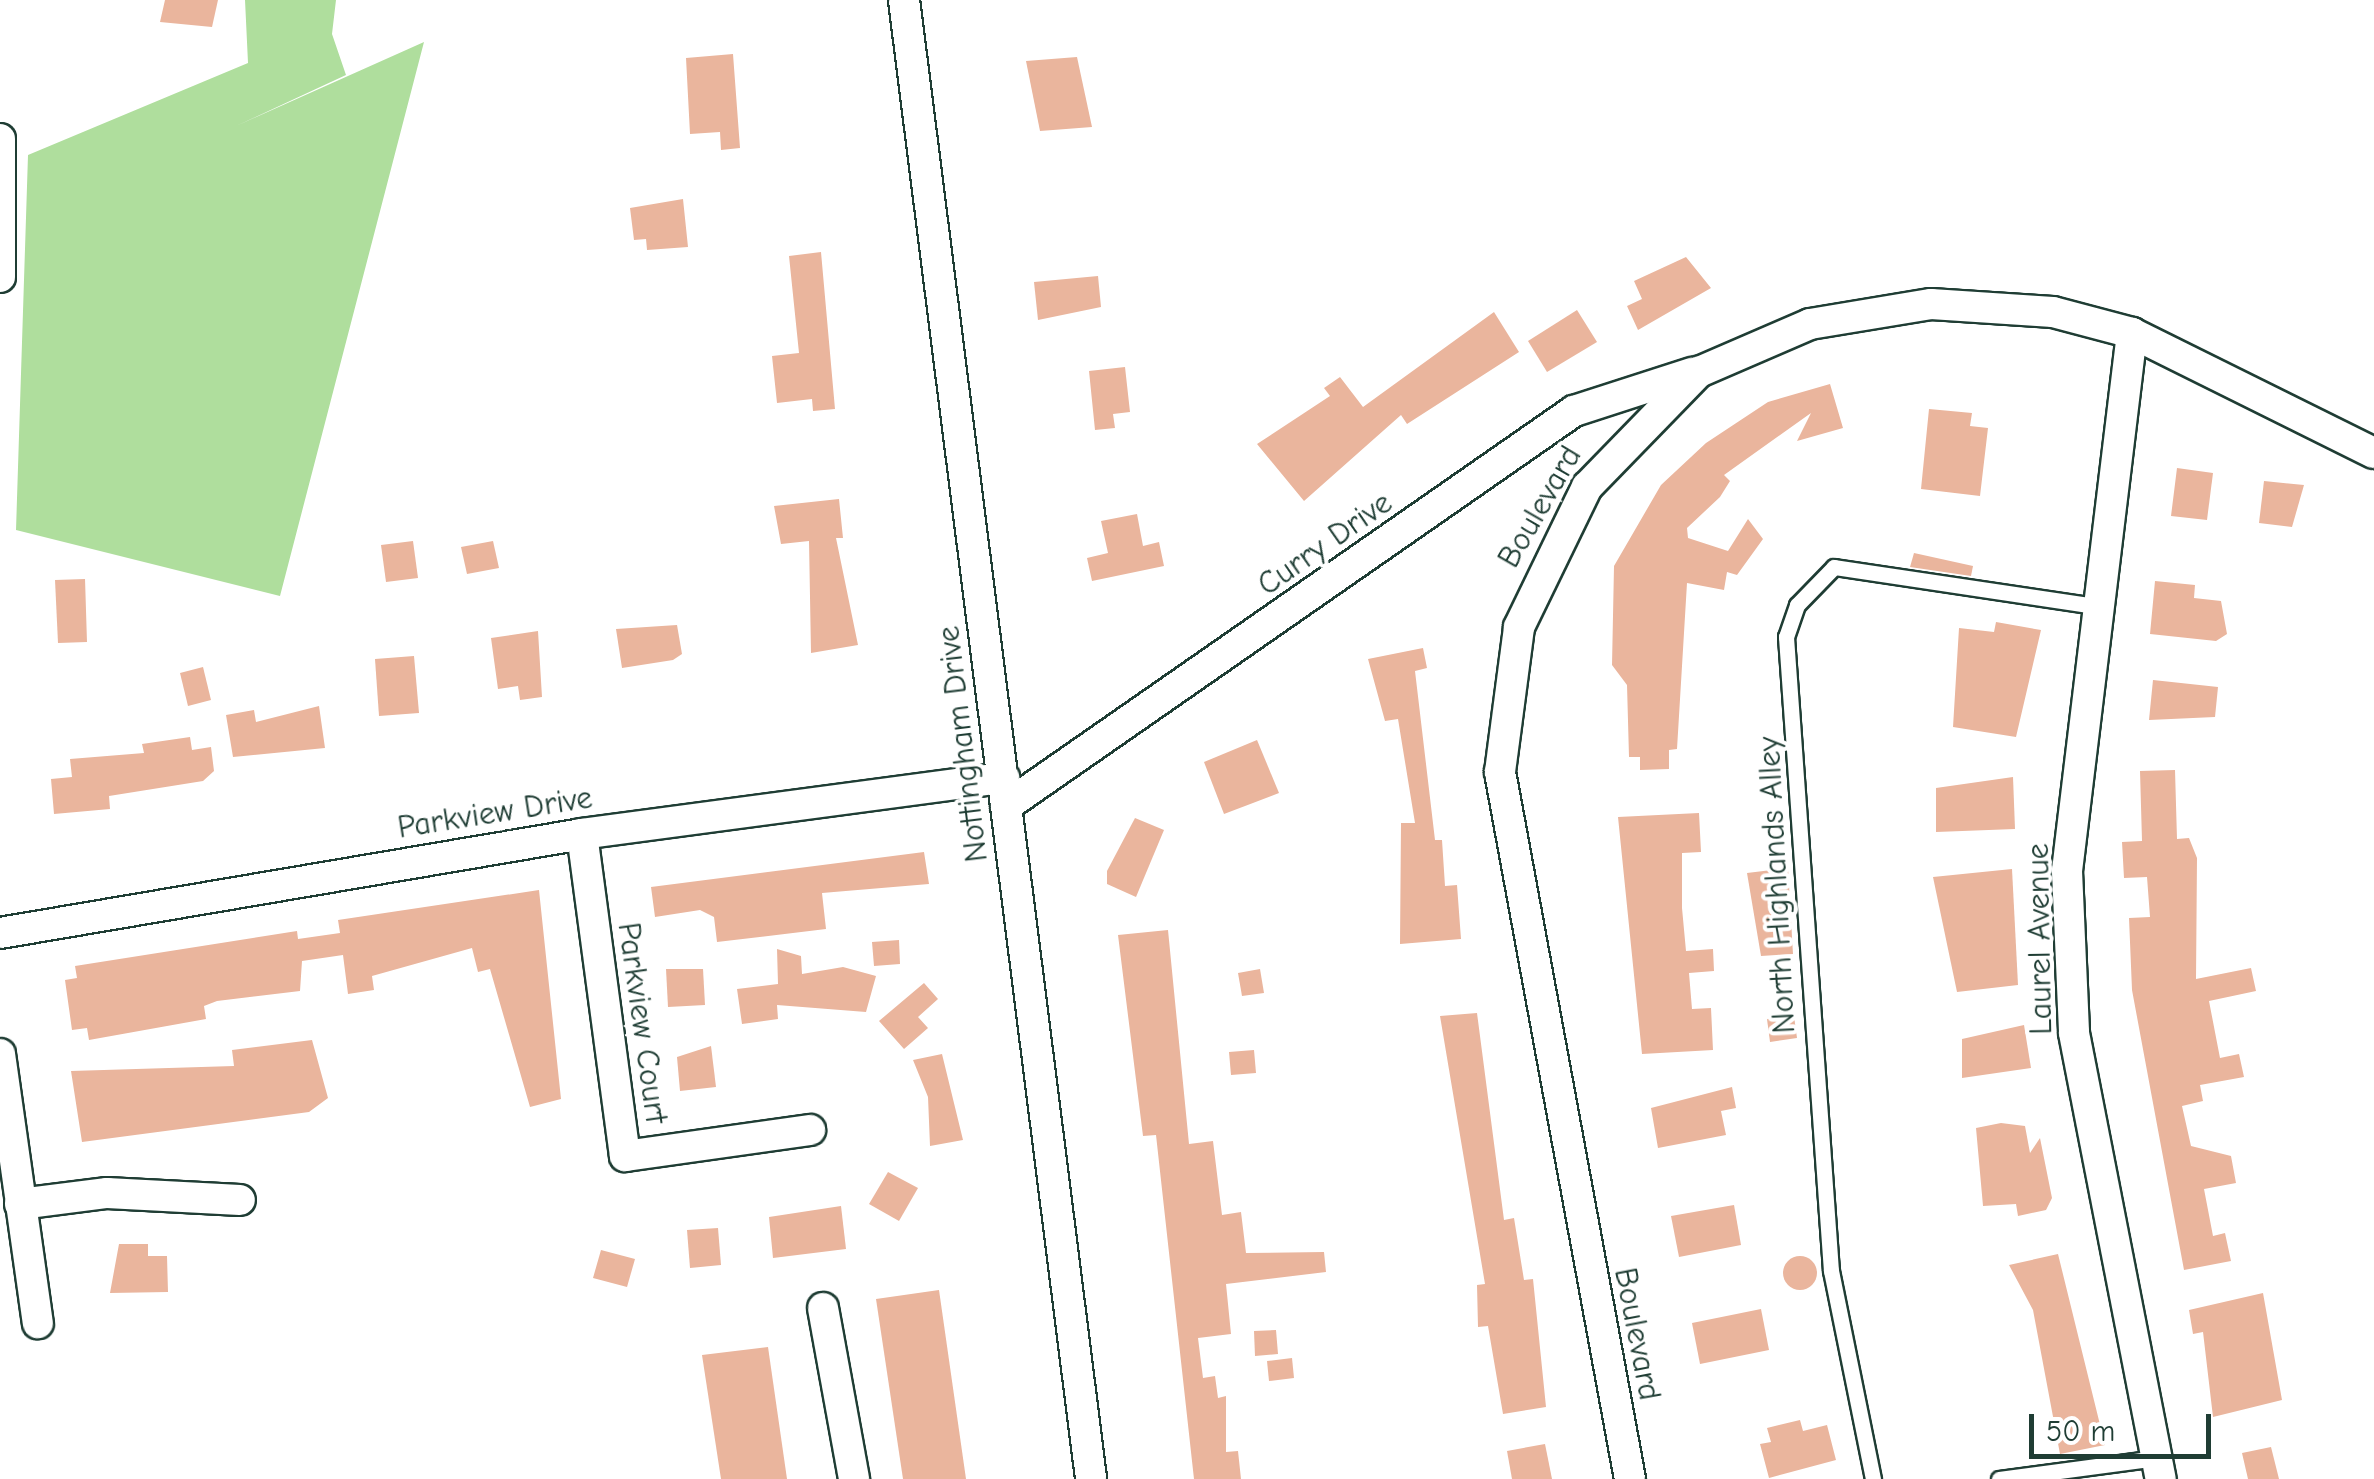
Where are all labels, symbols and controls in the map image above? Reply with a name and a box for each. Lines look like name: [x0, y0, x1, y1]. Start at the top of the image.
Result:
street label: Boulevard: [1490, 439, 1590, 575]
street label: Curry Drive: [1250, 484, 1400, 604]
street label: Nottingham Drive: [929, 624, 997, 864]
street label: North Highlands Alley: [1750, 736, 1804, 1034]
street label: Parkview Drive: [395, 779, 595, 847]
street label: Laurel Avenue: [2019, 843, 2061, 1035]
street label: Parkview Court: [609, 920, 675, 1126]
street label: Boulevard: [1605, 1265, 1669, 1403]
scale bar: [2034, 1394, 2216, 1456]
text: 50 m: [2046, 1414, 2115, 1449]

